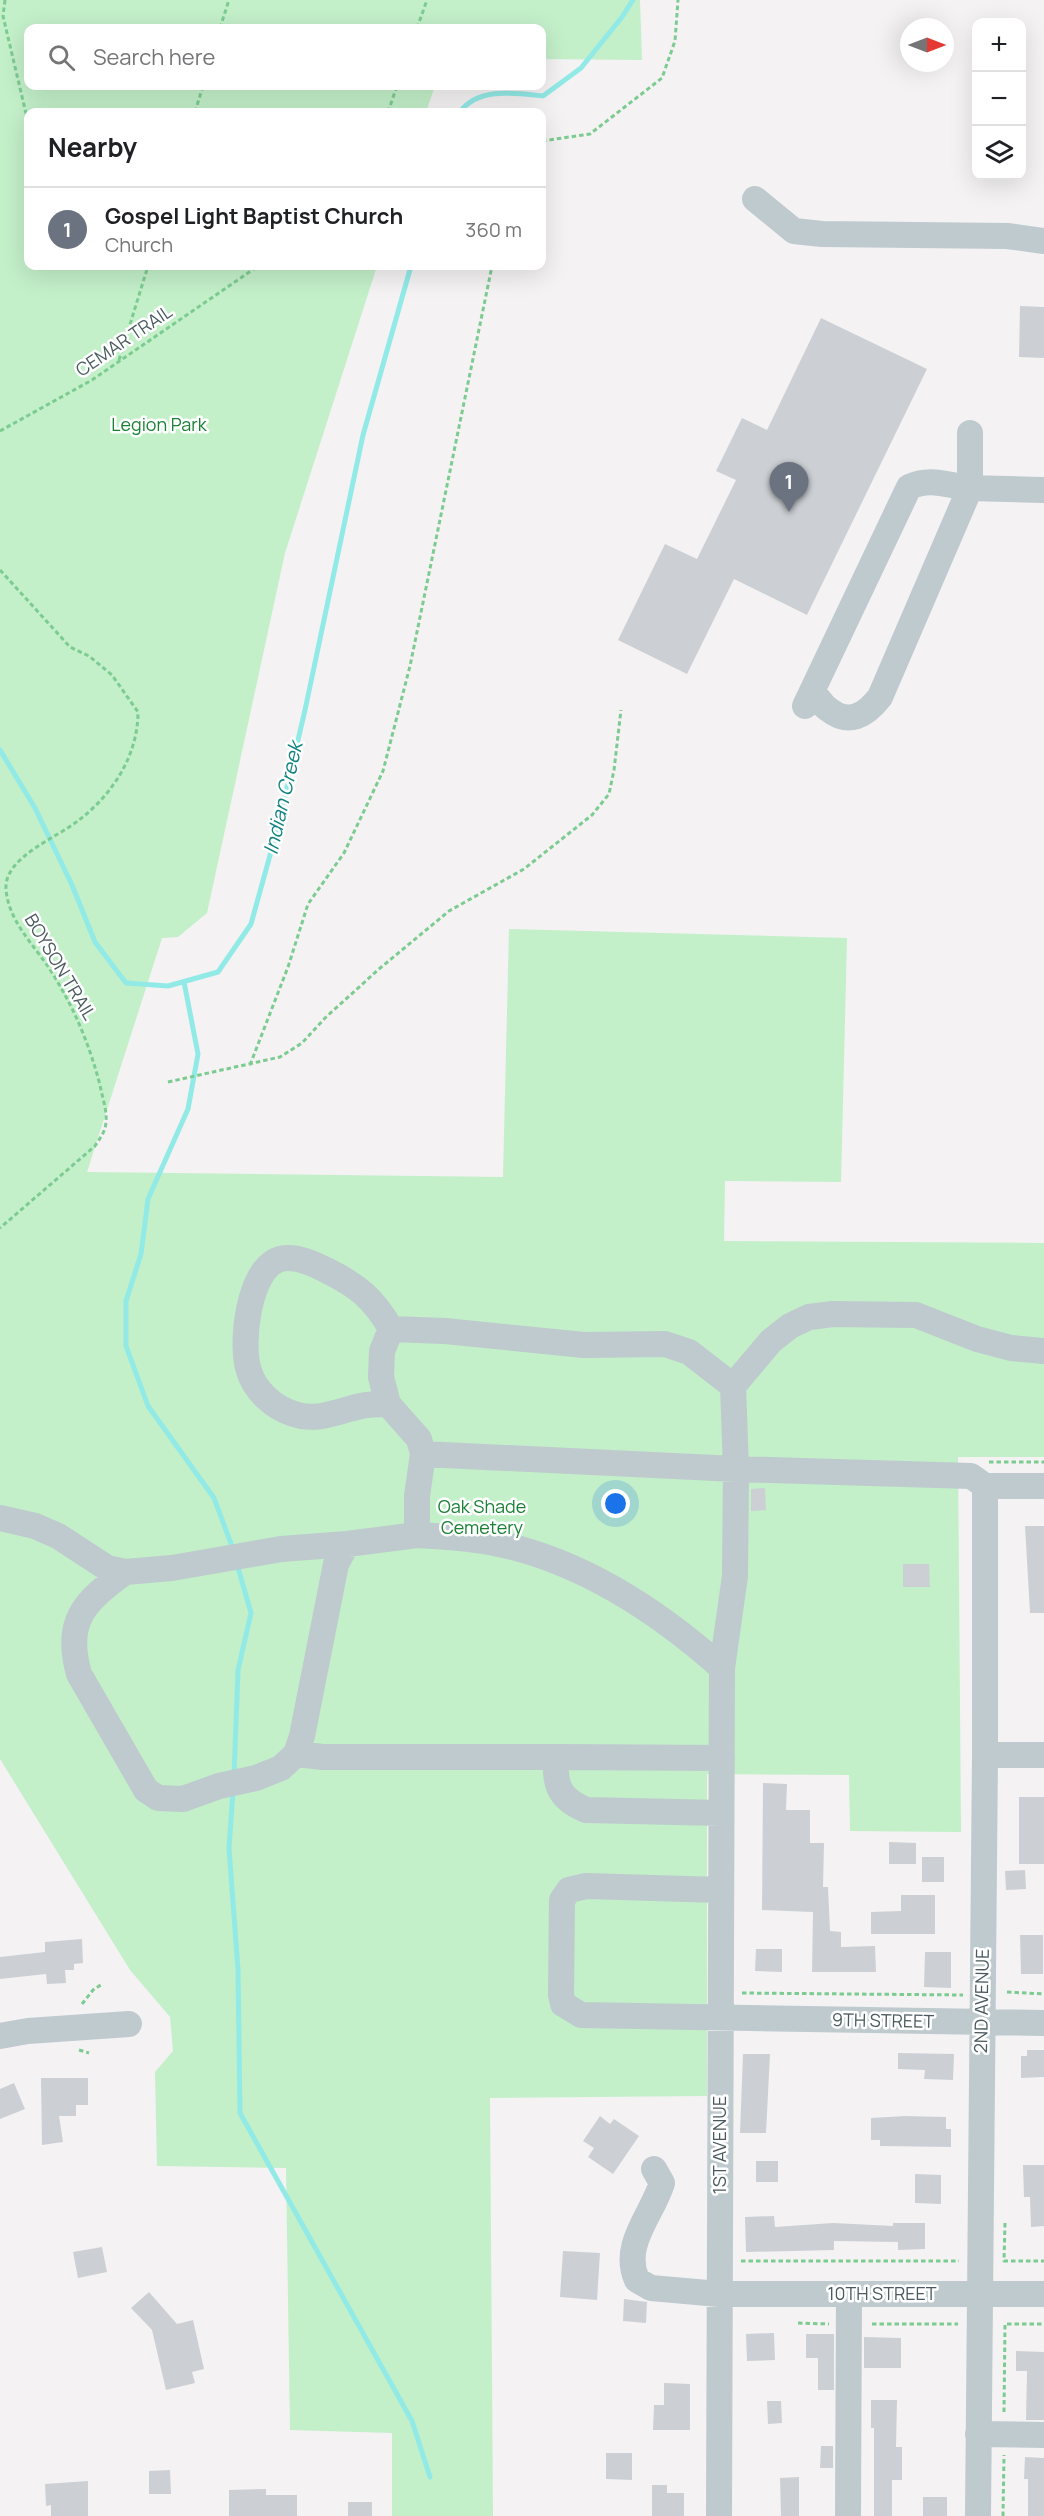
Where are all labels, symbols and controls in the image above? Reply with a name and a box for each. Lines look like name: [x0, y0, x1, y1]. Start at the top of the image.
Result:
north arrow: [900, 18, 954, 72]
map controls: [972, 18, 1026, 180]
button: +: [972, 18, 1026, 72]
search box: [24, 24, 546, 90]
icon: search: [45, 41, 78, 74]
text: Search here: [93, 42, 215, 72]
button: −: [972, 72, 1026, 126]
button: layers: [972, 126, 1026, 180]
text: Nearby: [48, 129, 137, 165]
text: Gospel Light Baptist Church: [105, 201, 403, 231]
text: 1: [63, 216, 72, 243]
text: 360 m: [465, 216, 522, 243]
text: Church: [105, 231, 173, 258]
street label: CEMAR TRAIL: [71, 299, 176, 381]
park label: Legion Park: [111, 412, 208, 436]
pin: 1: [770, 462, 808, 512]
water label: Indian Creek: [256, 736, 309, 857]
street label: BOYSON TRAIL: [20, 909, 102, 1024]
your location: [601, 1489, 630, 1518]
park label: Oak Shade Cemetery: [438, 1494, 526, 1539]
street label: 2ND AVENUE: [968, 1948, 994, 2054]
street label: 9TH STREET: [832, 2007, 935, 2033]
street label: 1ST AVENUE: [707, 2096, 731, 2194]
street label: 10TH STREET: [827, 2281, 937, 2305]

